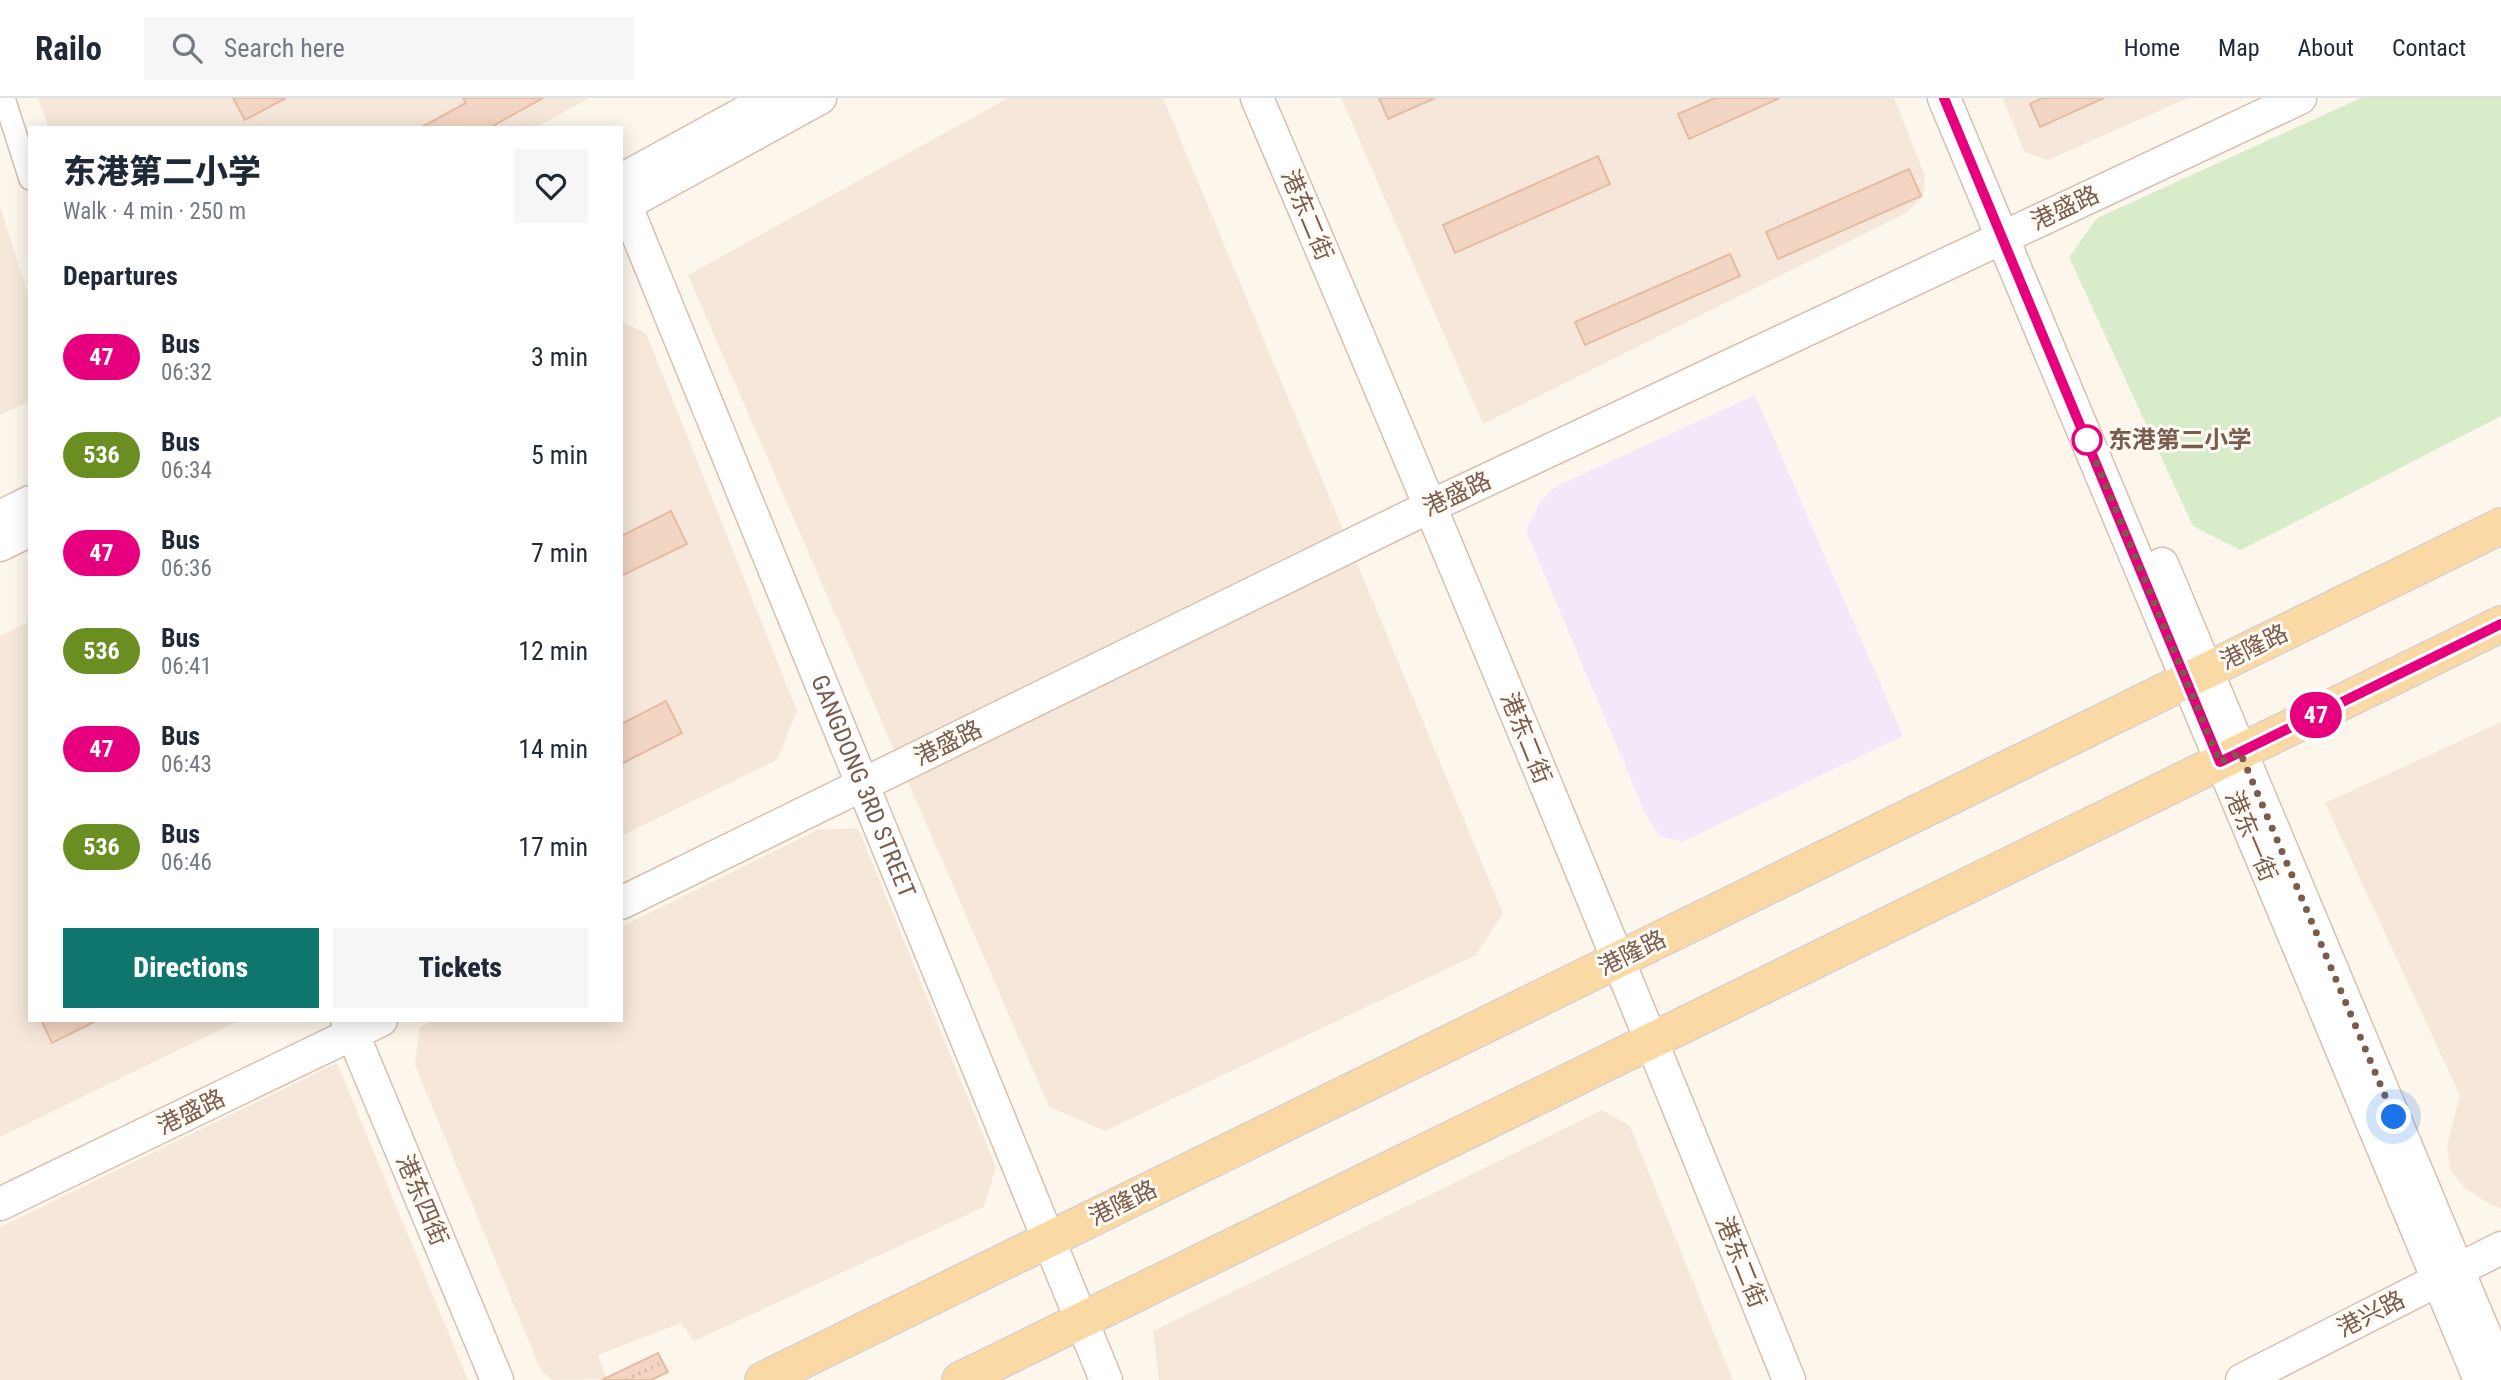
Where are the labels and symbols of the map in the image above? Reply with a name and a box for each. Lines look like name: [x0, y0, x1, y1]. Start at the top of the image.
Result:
street label: 港东二街: [1275, 165, 1339, 265]
street label: 港盛路: [2026, 180, 2104, 236]
marker: 东港第二小学: [2072, 425, 2102, 455]
place label: 东港第二小学: [2108, 426, 2252, 454]
street label: 港盛路: [1418, 466, 1496, 522]
street label: 港隆路: [2216, 619, 2292, 675]
street label: GANGDONG 3RD STREET: [805, 671, 921, 902]
street label: 港东二街: [1495, 688, 1557, 788]
line badge: 47: [2284, 692, 2348, 738]
street label: 港盛路: [910, 715, 986, 771]
street label: 港东一街: [2219, 786, 2283, 886]
street label: 港隆路: [1594, 925, 1670, 981]
street label: 港盛路: [153, 1084, 229, 1140]
your location: [2376, 1099, 2411, 1134]
street label: 港东四街: [390, 1150, 454, 1250]
street label: 港隆路: [1085, 1175, 1161, 1231]
street label: 港东二街: [1710, 1212, 1772, 1312]
street label: 港兴路: [2333, 1285, 2409, 1343]

